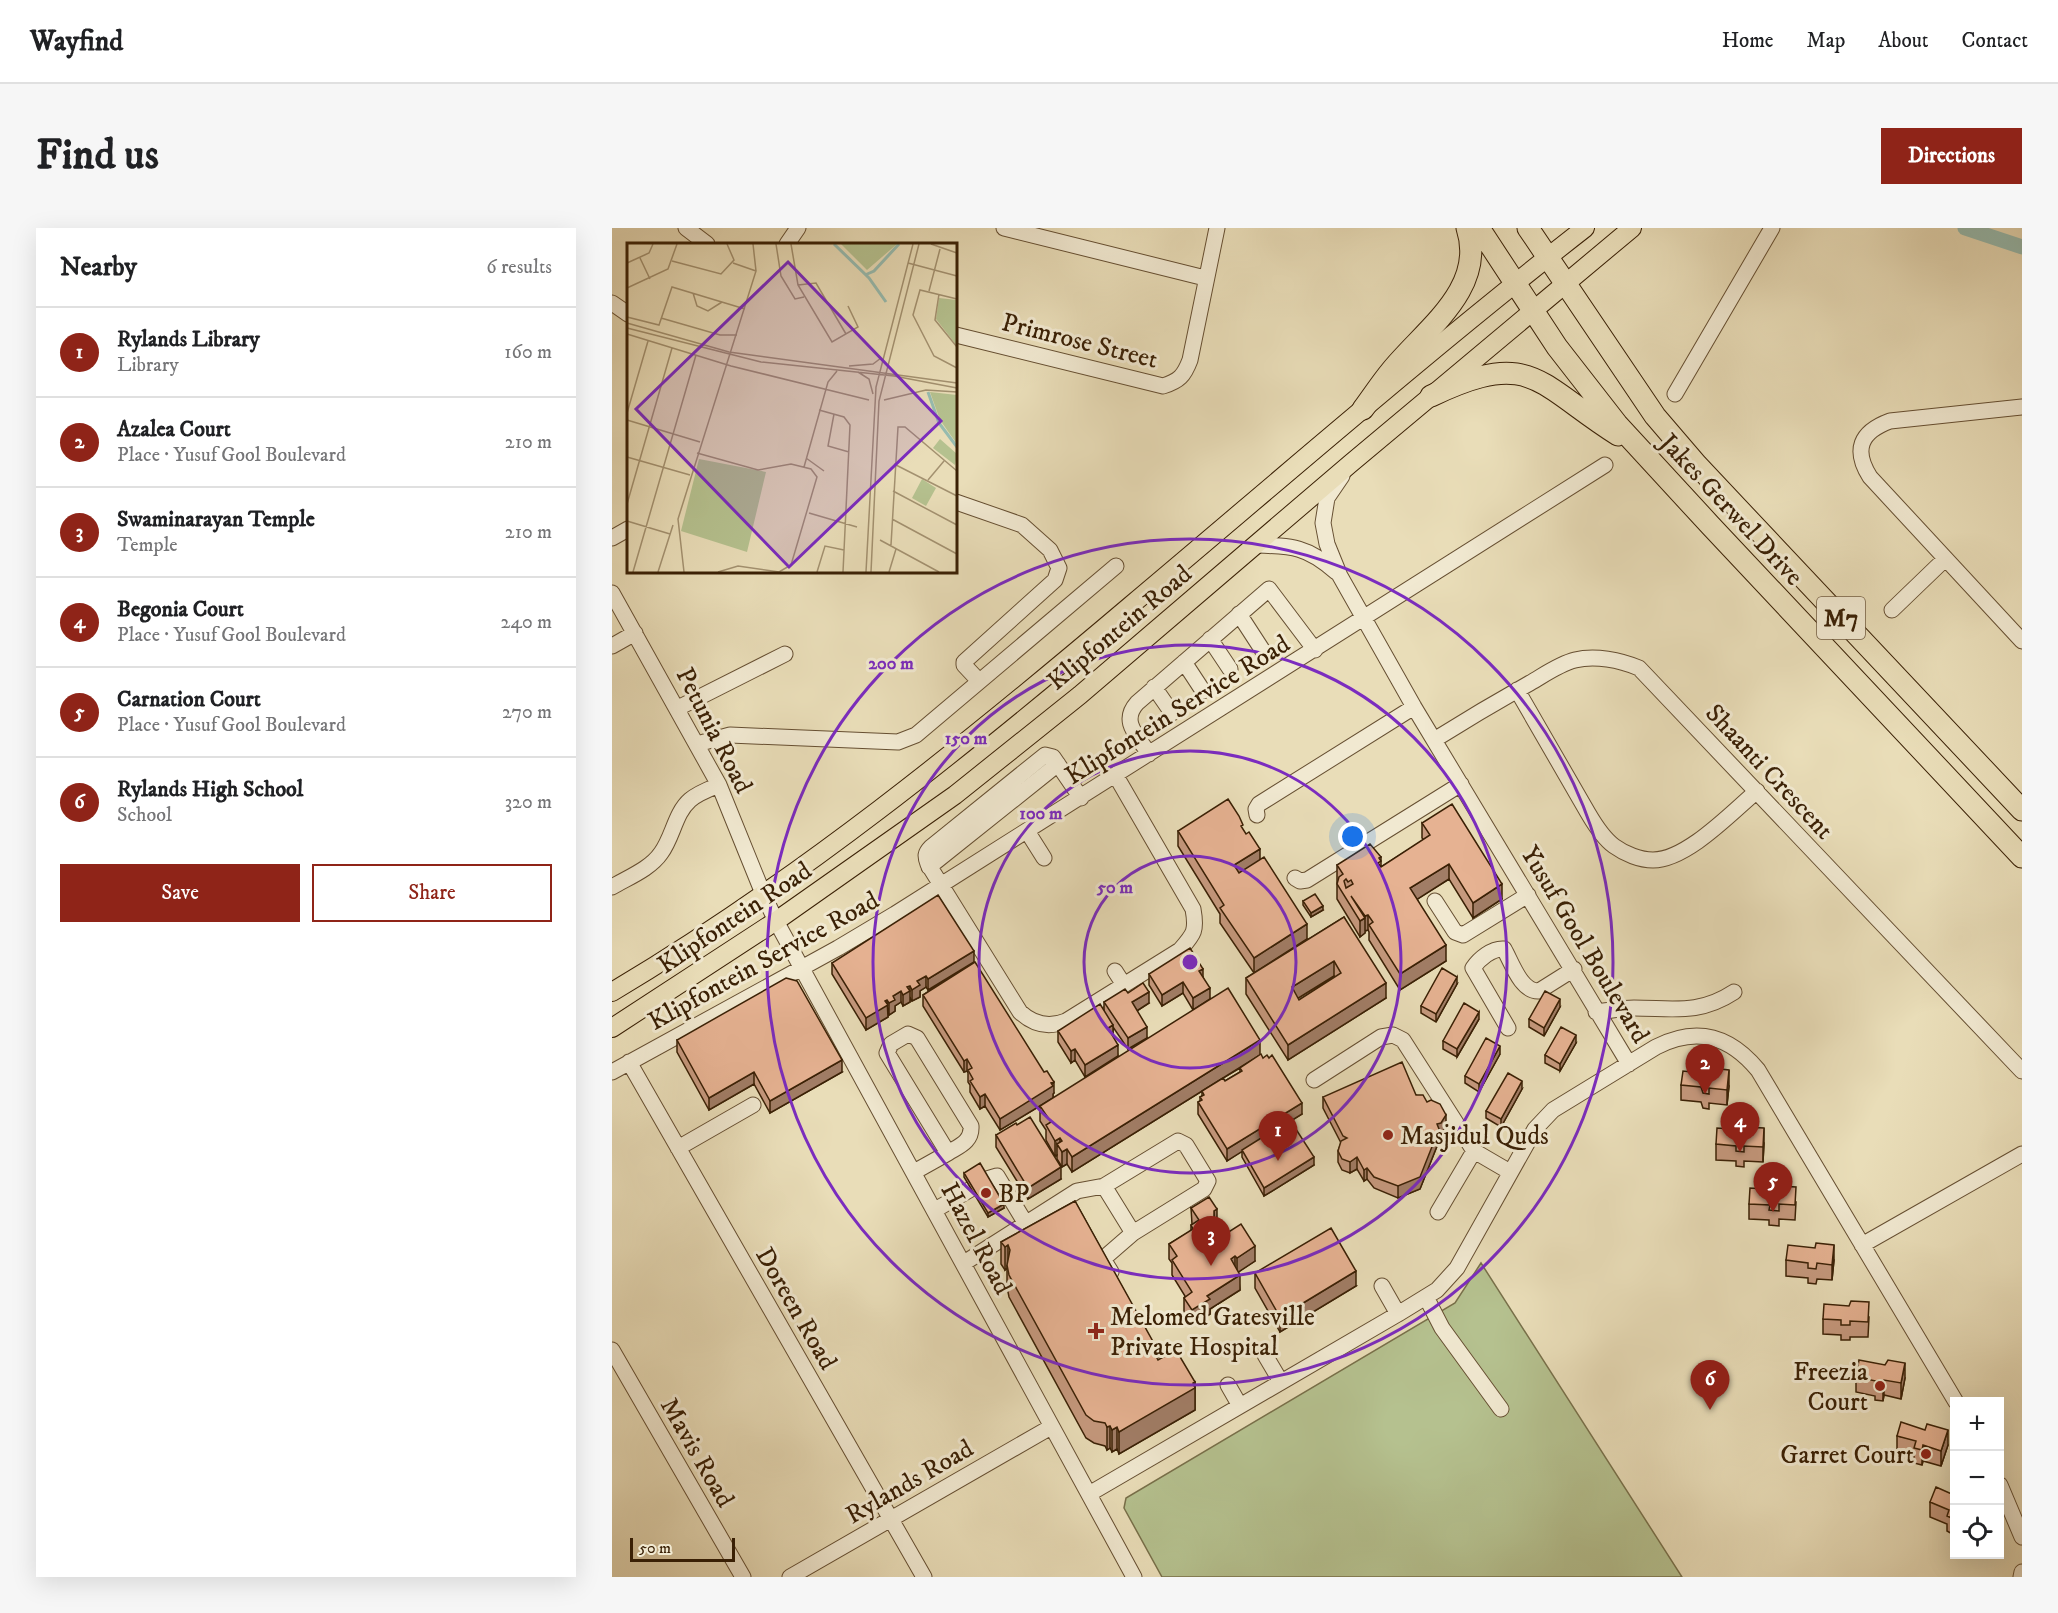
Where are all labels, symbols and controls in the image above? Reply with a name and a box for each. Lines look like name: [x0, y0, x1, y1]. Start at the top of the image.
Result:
text: Wayfind: [30, 24, 123, 59]
text: Home: [1722, 28, 1774, 54]
text: Map: [1807, 28, 1845, 54]
text: About: [1878, 28, 1929, 54]
text: Contact: [1962, 28, 2028, 54]
button: Directions: [1881, 128, 2022, 184]
text: Find us: [36, 130, 159, 182]
inset map: [627, 243, 957, 573]
text: Nearby: [60, 251, 137, 284]
text: 6 results: [486, 255, 552, 280]
street label: Primrose Street: [998, 306, 1161, 377]
text: Rylands Library: [117, 326, 260, 353]
text: 1: [76, 340, 83, 365]
text: 160 m: [504, 340, 552, 365]
text: Library: [117, 353, 179, 378]
text: Azalea Court: [117, 416, 231, 443]
street label: Jakes Gerwel Drive: [1651, 426, 1810, 593]
text: 2: [75, 430, 84, 455]
text: 210 m: [505, 430, 552, 455]
text: Place · Yusuf Gool Boulevard: [117, 443, 346, 468]
text: Swaminarayan Temple: [117, 506, 315, 533]
text: 3: [76, 520, 83, 545]
text: 210 m: [505, 520, 552, 545]
text: Temple: [117, 533, 178, 558]
street label: Klipfontein Road: [1041, 558, 1199, 698]
text: Begonia Court: [117, 596, 244, 623]
road number: M7: [1817, 597, 1865, 639]
text: 4: [74, 610, 85, 635]
text: 240 m: [501, 610, 552, 635]
text: Place · Yusuf Gool Boulevard: [117, 623, 346, 648]
street label: Klipfontein Service Road: [1059, 628, 1296, 793]
text: 200 m: [868, 653, 914, 675]
street label: Petunia Road: [668, 662, 760, 799]
text: Carnation Court: [117, 686, 261, 713]
street label: Shaanti Crescent: [1698, 697, 1840, 847]
text: 5: [75, 700, 84, 725]
text: 270 m: [502, 700, 552, 725]
text: Place · Yusuf Gool Boulevard: [117, 713, 346, 738]
text: 150 m: [945, 728, 988, 750]
text: Rylands High School: [117, 776, 303, 803]
text: 6: [74, 790, 85, 815]
text: 320 m: [505, 790, 552, 815]
text: School: [117, 803, 172, 828]
text: 100 m: [1019, 803, 1063, 825]
your location: [1338, 822, 1367, 851]
street label: Yusuf Gool Boulevard: [1513, 840, 1657, 1049]
street label: Klipfontein Road: [651, 855, 818, 982]
button: Save: [60, 864, 300, 922]
button: Share: [312, 864, 552, 922]
text: 50 m: [1096, 877, 1133, 899]
street label: Klipfontein Service Road: [642, 884, 885, 1039]
centre of rings: [1180, 952, 1200, 972]
pin: 2: [1686, 1044, 1724, 1094]
pin: 4: [1720, 1102, 1760, 1152]
pin: 1: [1258, 1112, 1298, 1161]
place label: Masjidul Quds: [1400, 1120, 1549, 1153]
marker: Masjidul Quds: [1381, 1128, 1395, 1142]
pin: 5: [1754, 1162, 1792, 1212]
street label: Hazel Road: [932, 1177, 1019, 1300]
place label: BP: [998, 1178, 1029, 1211]
marker: BP: [979, 1186, 993, 1200]
pin: 3: [1192, 1216, 1230, 1266]
street label: Doreen Road: [747, 1242, 844, 1376]
place label: Melomed Gatesville Private Hospital: [1110, 1301, 1315, 1364]
marker: Melomed Gatesville Private Hospital: [1087, 1322, 1105, 1340]
place label: Freezia Court: [1793, 1356, 1868, 1419]
pin: 6: [1690, 1360, 1730, 1410]
marker: Freezia Court: [1873, 1379, 1887, 1393]
street label: Mavis Road: [652, 1392, 741, 1513]
map controls: [1950, 1397, 2004, 1559]
button: +: [1950, 1397, 2004, 1451]
street label: Rylands Road: [840, 1432, 980, 1532]
place label: Garret Court: [1780, 1439, 1914, 1472]
marker: Garret Court: [1919, 1447, 1933, 1461]
button: −: [1950, 1451, 2004, 1505]
button: locate: [1950, 1505, 2004, 1559]
scale bar: [630, 1535, 735, 1562]
text: 50 m: [639, 1538, 671, 1558]

